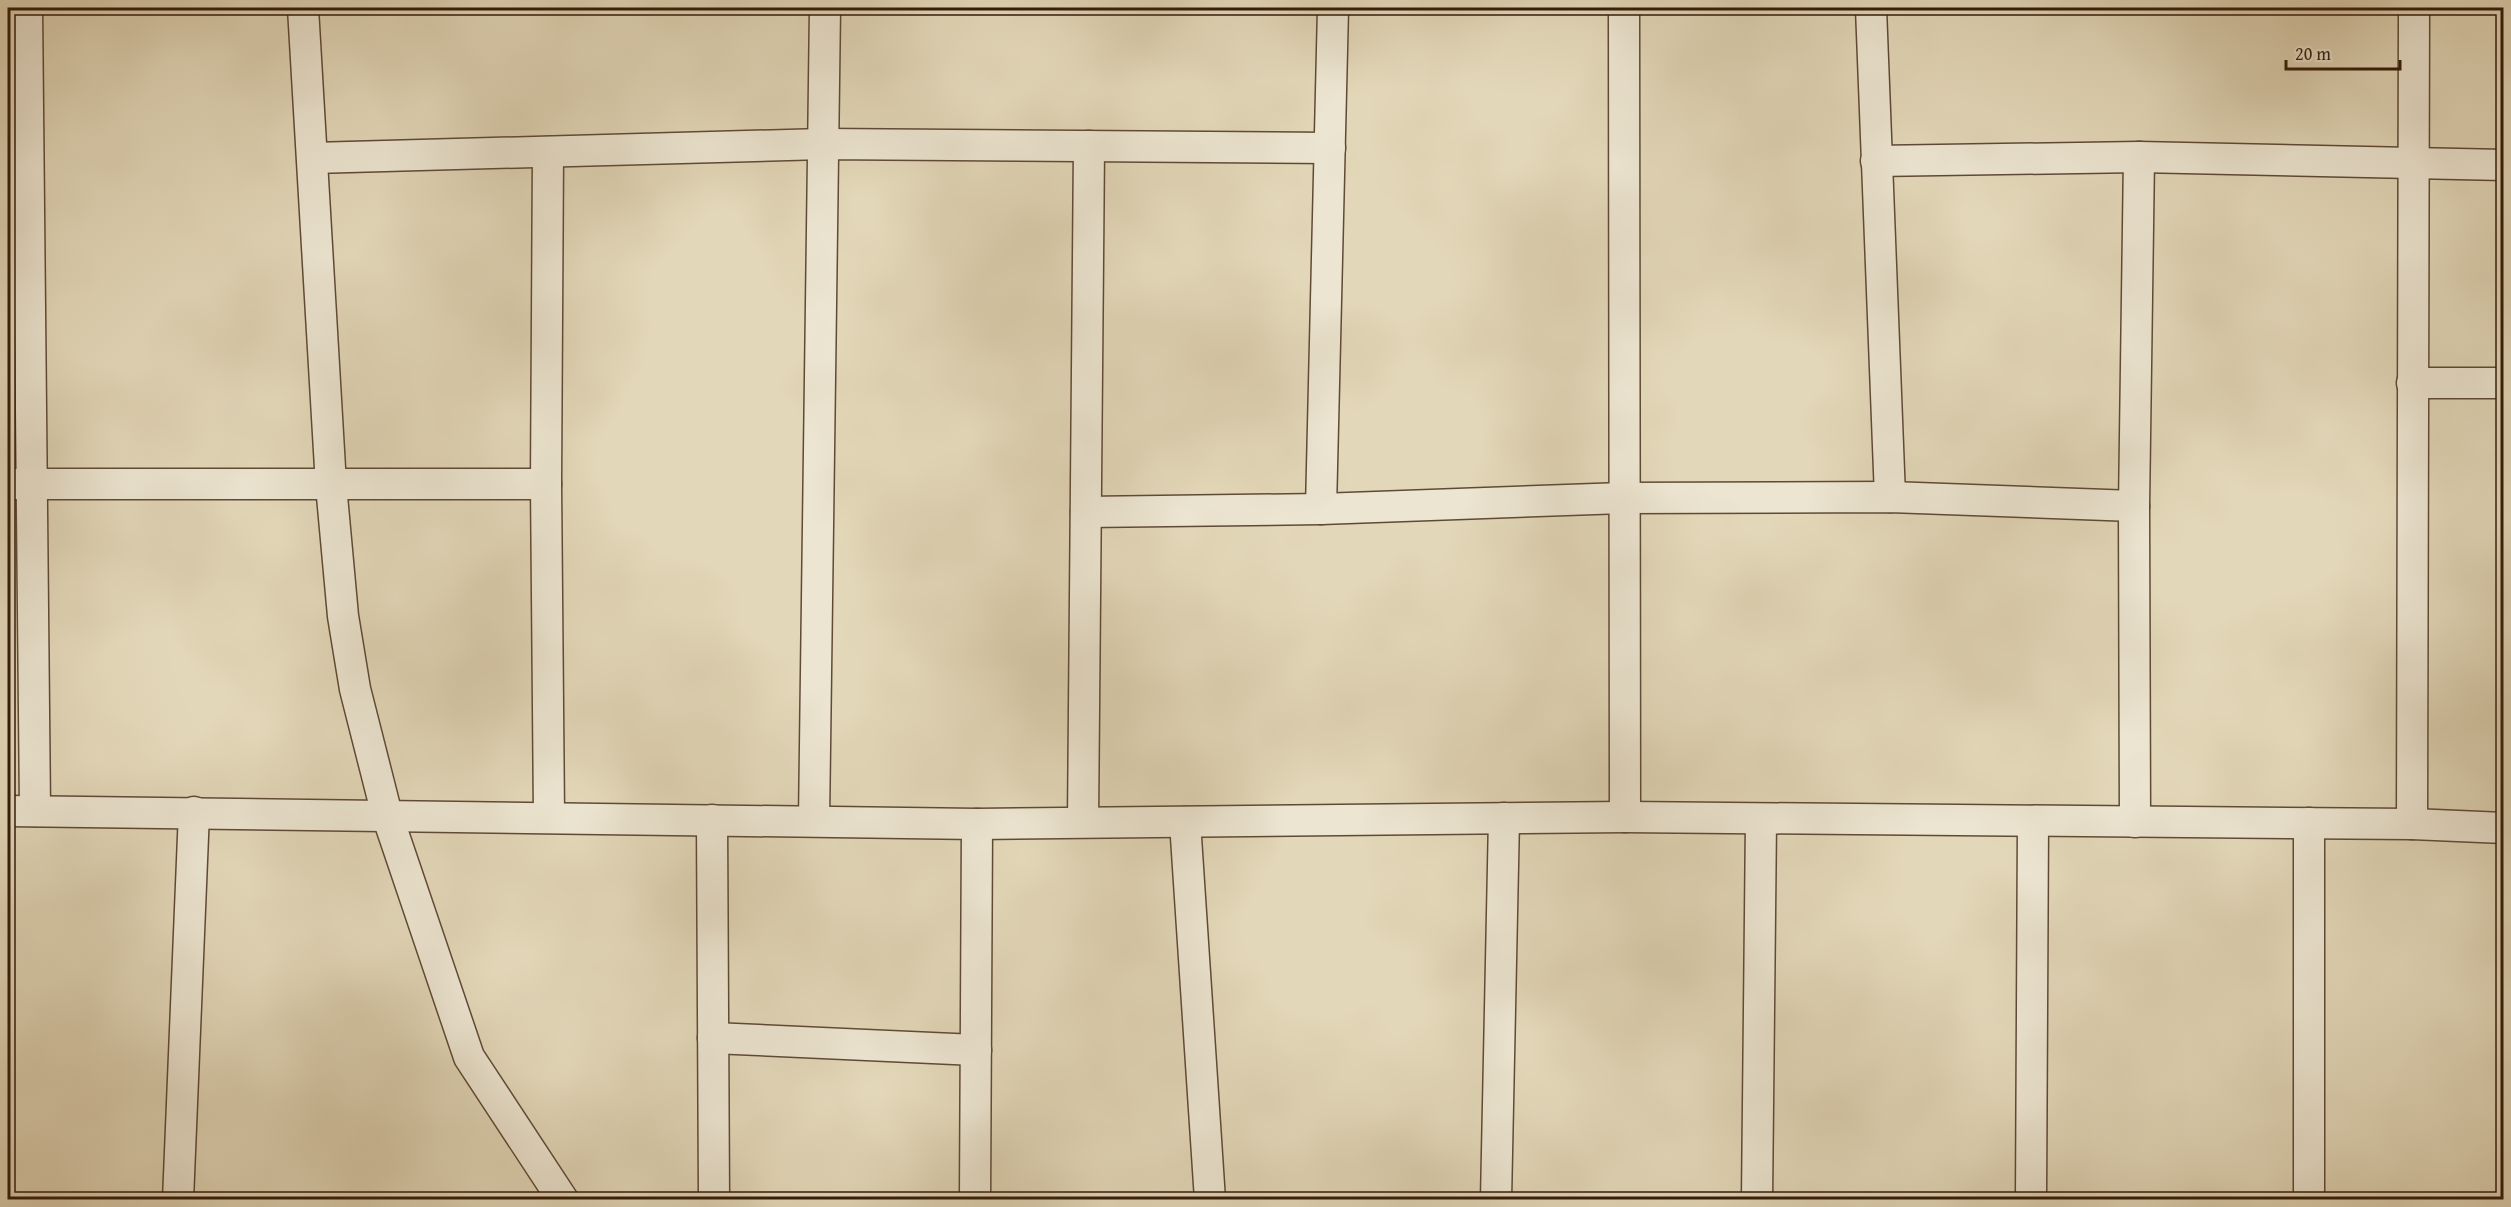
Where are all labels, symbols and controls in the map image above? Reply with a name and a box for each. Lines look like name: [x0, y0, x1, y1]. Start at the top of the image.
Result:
scale bar: [2286, 33, 2400, 71]
text: 20 m: [2295, 40, 2331, 67]

